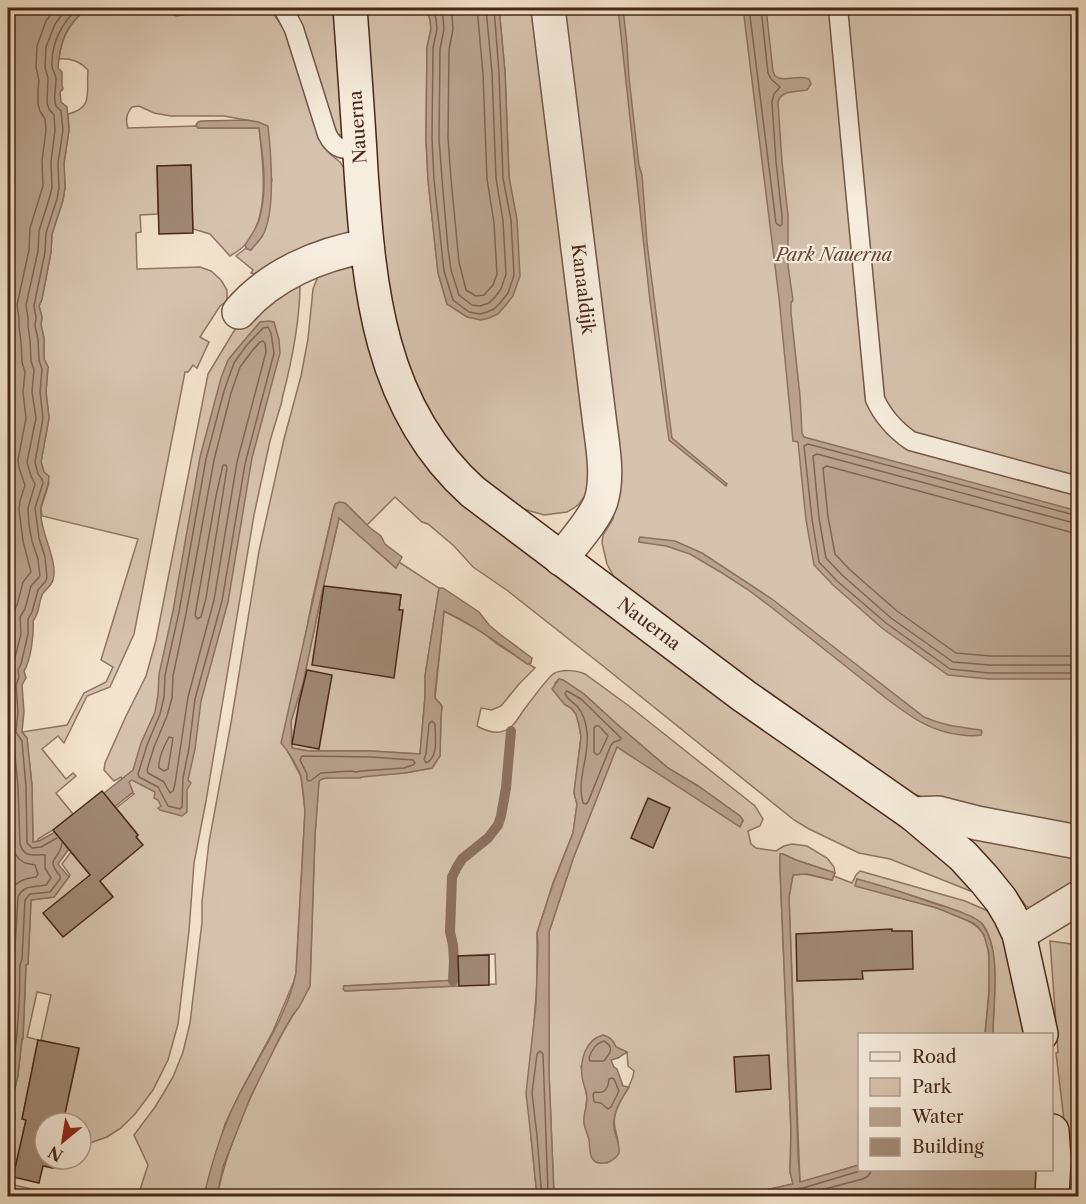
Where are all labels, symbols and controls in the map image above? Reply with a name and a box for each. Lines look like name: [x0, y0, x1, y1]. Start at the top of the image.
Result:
street label: Nauerna: [344, 89, 372, 164]
street label: Kanaaldijk: [567, 242, 600, 337]
park label: Park Nauerna: [774, 244, 893, 266]
street label: Nauerna: [613, 593, 685, 655]
legend: [858, 1033, 1053, 1171]
text: Road: [912, 1046, 957, 1068]
text: Park: [912, 1076, 953, 1098]
text: Water: [911, 1106, 964, 1128]
north arrow: [33, 1111, 93, 1171]
text: Building: [912, 1136, 984, 1158]
text: N: [44, 1142, 67, 1166]

